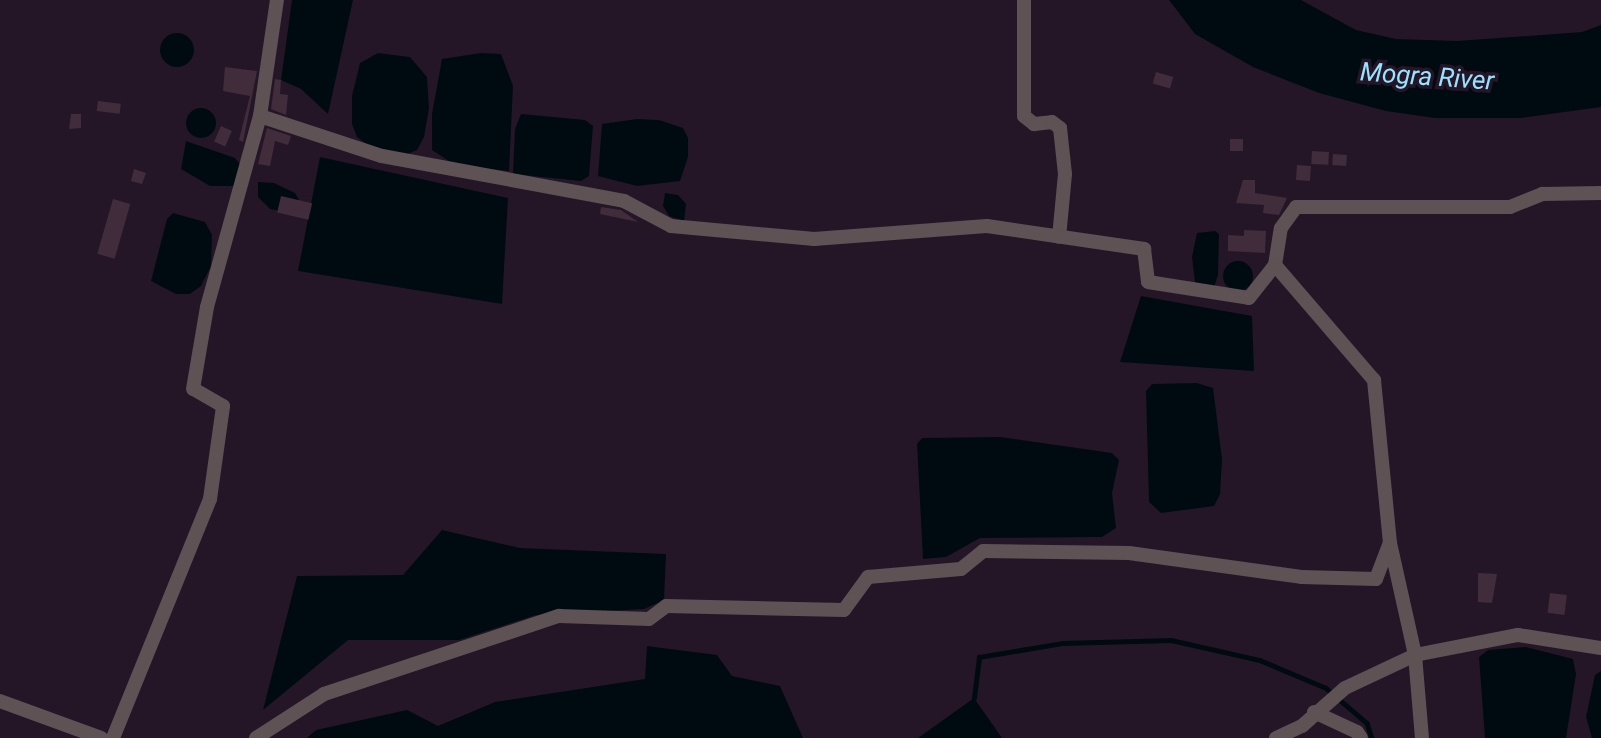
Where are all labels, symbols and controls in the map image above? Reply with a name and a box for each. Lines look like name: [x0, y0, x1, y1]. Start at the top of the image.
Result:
water label: Mogra River: [1359, 57, 1495, 97]

